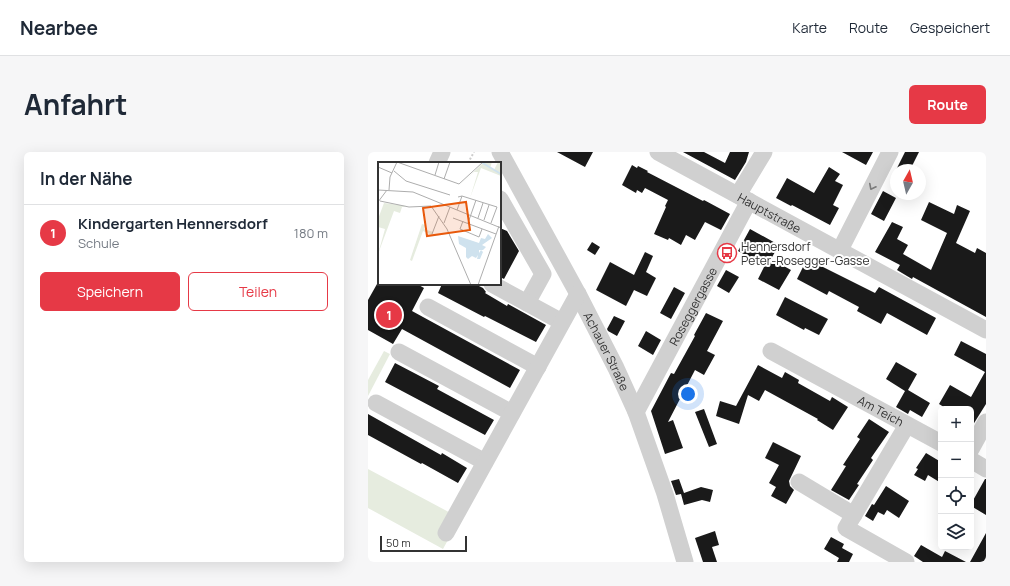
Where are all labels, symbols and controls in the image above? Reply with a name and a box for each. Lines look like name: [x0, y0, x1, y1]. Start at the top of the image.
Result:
text: Nearbee: [20, 15, 98, 41]
text: Karte: [792, 18, 827, 37]
text: Route: [849, 18, 888, 37]
text: Gespeichert: [910, 18, 990, 37]
text: Anfahrt: [24, 85, 127, 123]
button: Route: [909, 85, 986, 124]
inset map: [378, 162, 501, 285]
north arrow: [890, 164, 926, 200]
text: In der Nähe: [40, 167, 133, 190]
one-way arrow: [869, 182, 877, 190]
street label: Hauptstraße: [735, 188, 804, 237]
text: Kindergarten Hennersdorf: [78, 213, 268, 234]
text: 1: [50, 224, 56, 242]
text: 180 m: [294, 224, 328, 242]
text: Schule: [78, 234, 119, 252]
place label: Hennersdorf Peter-Rosegger-Gasse: [741, 238, 869, 269]
bus stop icon: Hennersdorf Peter-Rosegger-Gasse: [716, 242, 738, 264]
street label: Roseggergasse: [665, 264, 721, 348]
button: Speichern: [40, 272, 180, 311]
button: Teilen: [188, 272, 328, 311]
pin: 1: [376, 300, 402, 330]
street label: Achauer Straße: [580, 309, 634, 393]
your location: [678, 384, 698, 404]
street label: Am Teich: [855, 391, 907, 430]
map controls: [938, 406, 974, 550]
button: +: [938, 406, 974, 442]
button: −: [938, 442, 974, 478]
button: locate: [938, 478, 974, 514]
button: layers: [938, 514, 974, 550]
scale bar: [380, 534, 467, 553]
text: 50 m: [386, 535, 411, 550]

